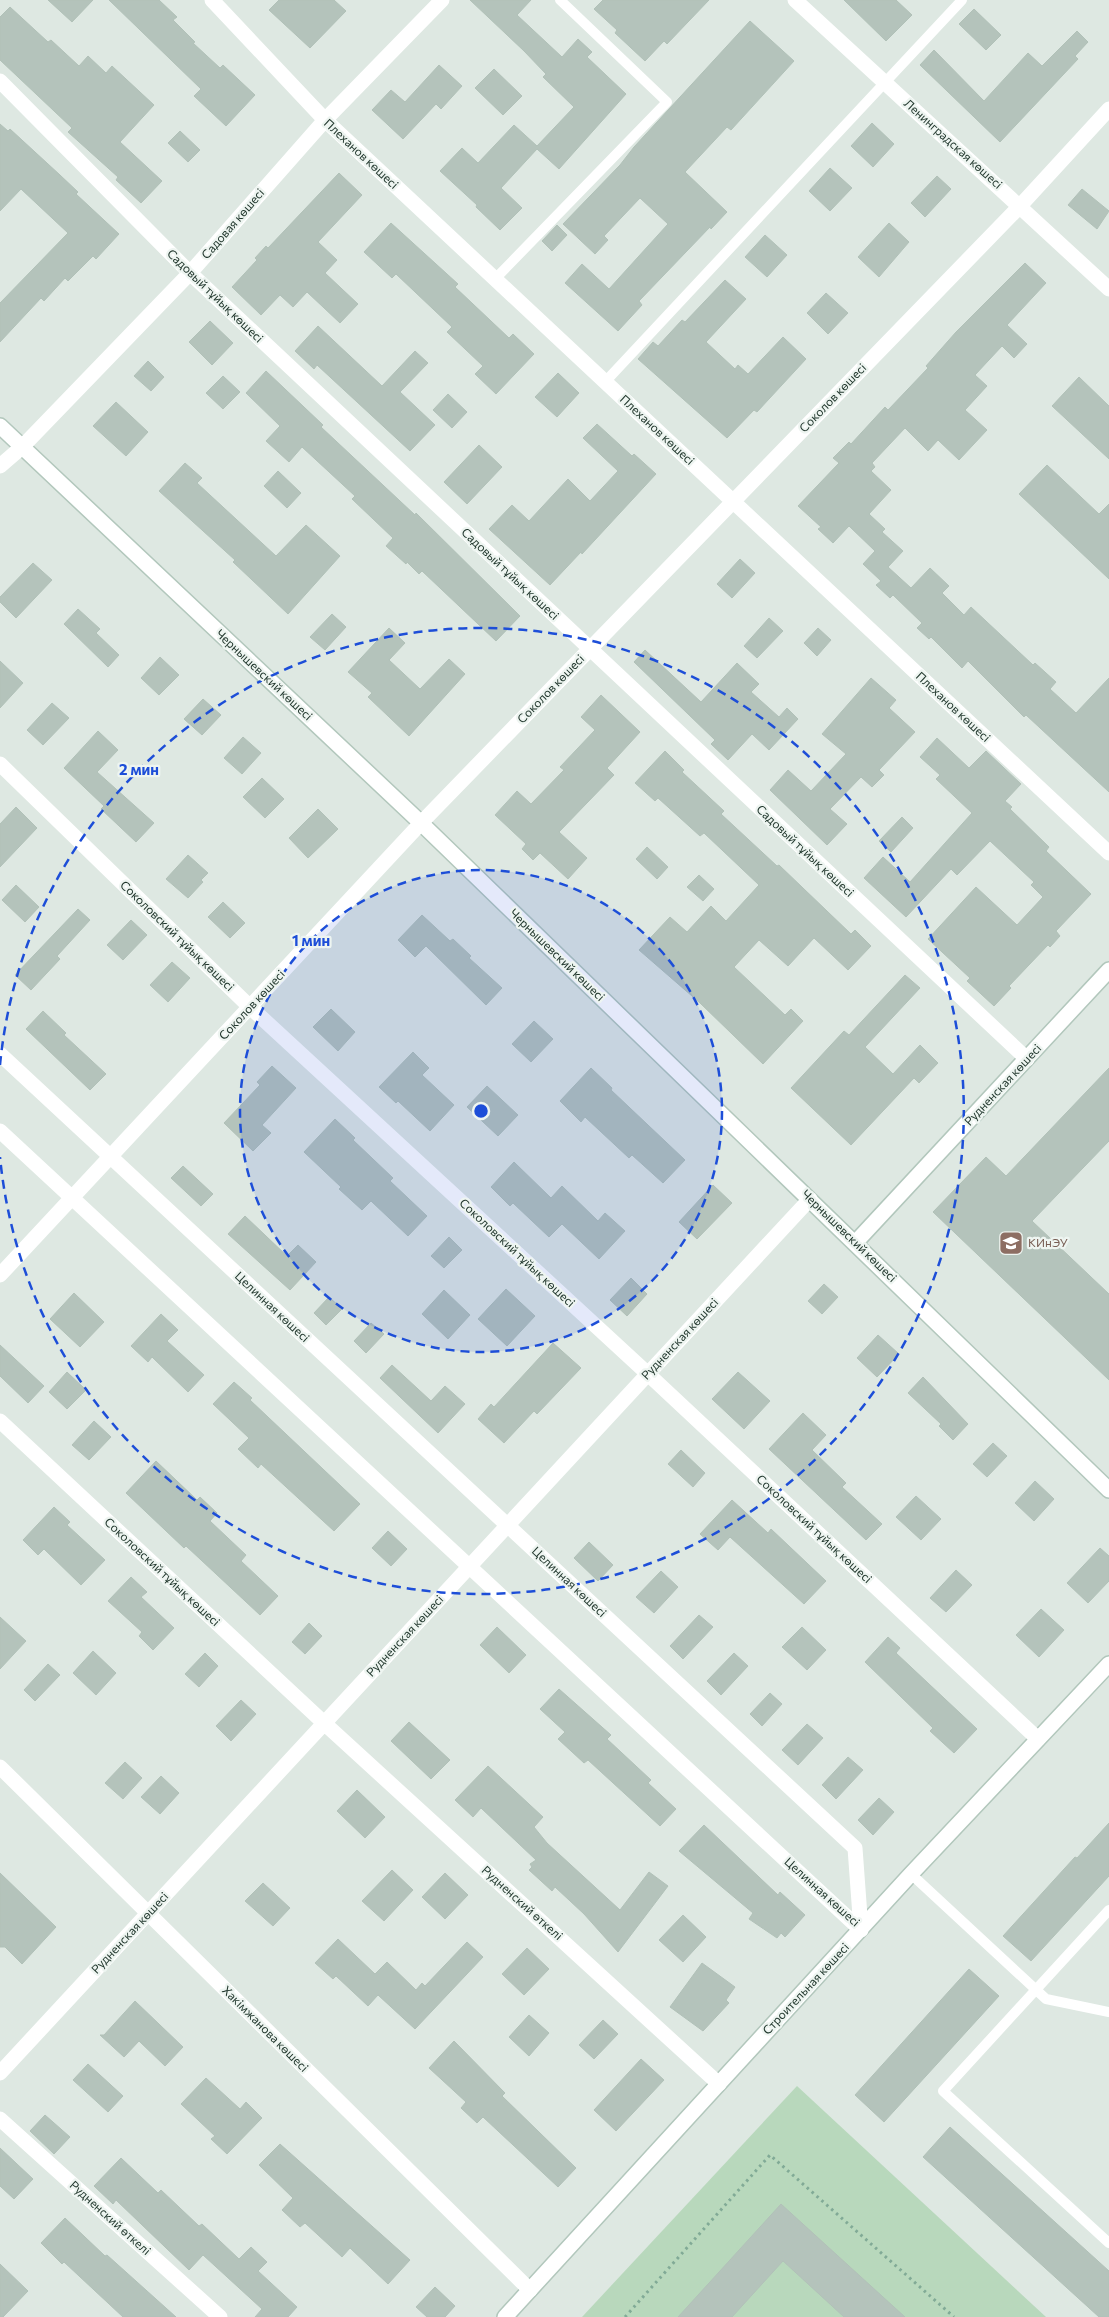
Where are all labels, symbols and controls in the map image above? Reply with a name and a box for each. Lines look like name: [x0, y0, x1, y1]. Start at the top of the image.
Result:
street label: Ленинградская көшесі: [902, 95, 1006, 191]
street label: Плеханов көшесі: [322, 115, 402, 191]
street label: Садовая көшесі: [198, 185, 267, 261]
street label: Садовый тұйық көшесі: [165, 246, 267, 345]
street label: Соколов көшесі: [796, 360, 869, 435]
street label: Плеханов көшесі: [618, 391, 698, 467]
street label: Садовый тұйық көшесі: [459, 525, 562, 622]
street label: Чернышевский көшесі: [214, 626, 316, 723]
street label: Соколов көшесі: [514, 651, 587, 726]
street label: Плеханов көшесі: [914, 668, 994, 744]
text: 2 мин: [119, 760, 159, 778]
street label: Садовый тұйық көшесі: [754, 802, 857, 899]
street label: Соколовский тұйық көшесі: [118, 877, 237, 993]
street label: Чернышевский көшесі: [507, 905, 608, 1003]
text: 1 мин: [292, 931, 330, 949]
street label: Соколов көшесі: [215, 967, 287, 1042]
street label: Рудненская көшесі: [961, 1041, 1044, 1128]
centre of rings: [472, 1102, 490, 1120]
street label: Чернышевский көшесі: [799, 1186, 900, 1284]
street label: Соколовский тұйық көшесі: [457, 1195, 578, 1309]
school or university icon: КИнЭУ: [998, 1230, 1024, 1256]
place label: КИнЭУ: [1028, 1235, 1068, 1249]
street label: Целинная көшесі: [233, 1268, 313, 1344]
street label: Рудненская көшесі: [638, 1295, 721, 1382]
street label: Соколовский тұйық көшесі: [754, 1471, 875, 1585]
street label: Соколовский тұйық көшесі: [102, 1514, 223, 1628]
street label: Целинная көшесі: [530, 1543, 610, 1619]
street label: Рудненская көшесі: [363, 1592, 446, 1679]
street label: Целинная көшесі: [782, 1854, 863, 1929]
street label: Рудненский өткелі: [479, 1862, 566, 1942]
street label: Рудненская көшесі: [88, 1889, 171, 1976]
street label: Строительная көшесі: [759, 1940, 851, 2037]
street label: Хакімжанова көшесі: [220, 1982, 312, 2074]
street label: Рудненский өткелі: [67, 2177, 154, 2257]

